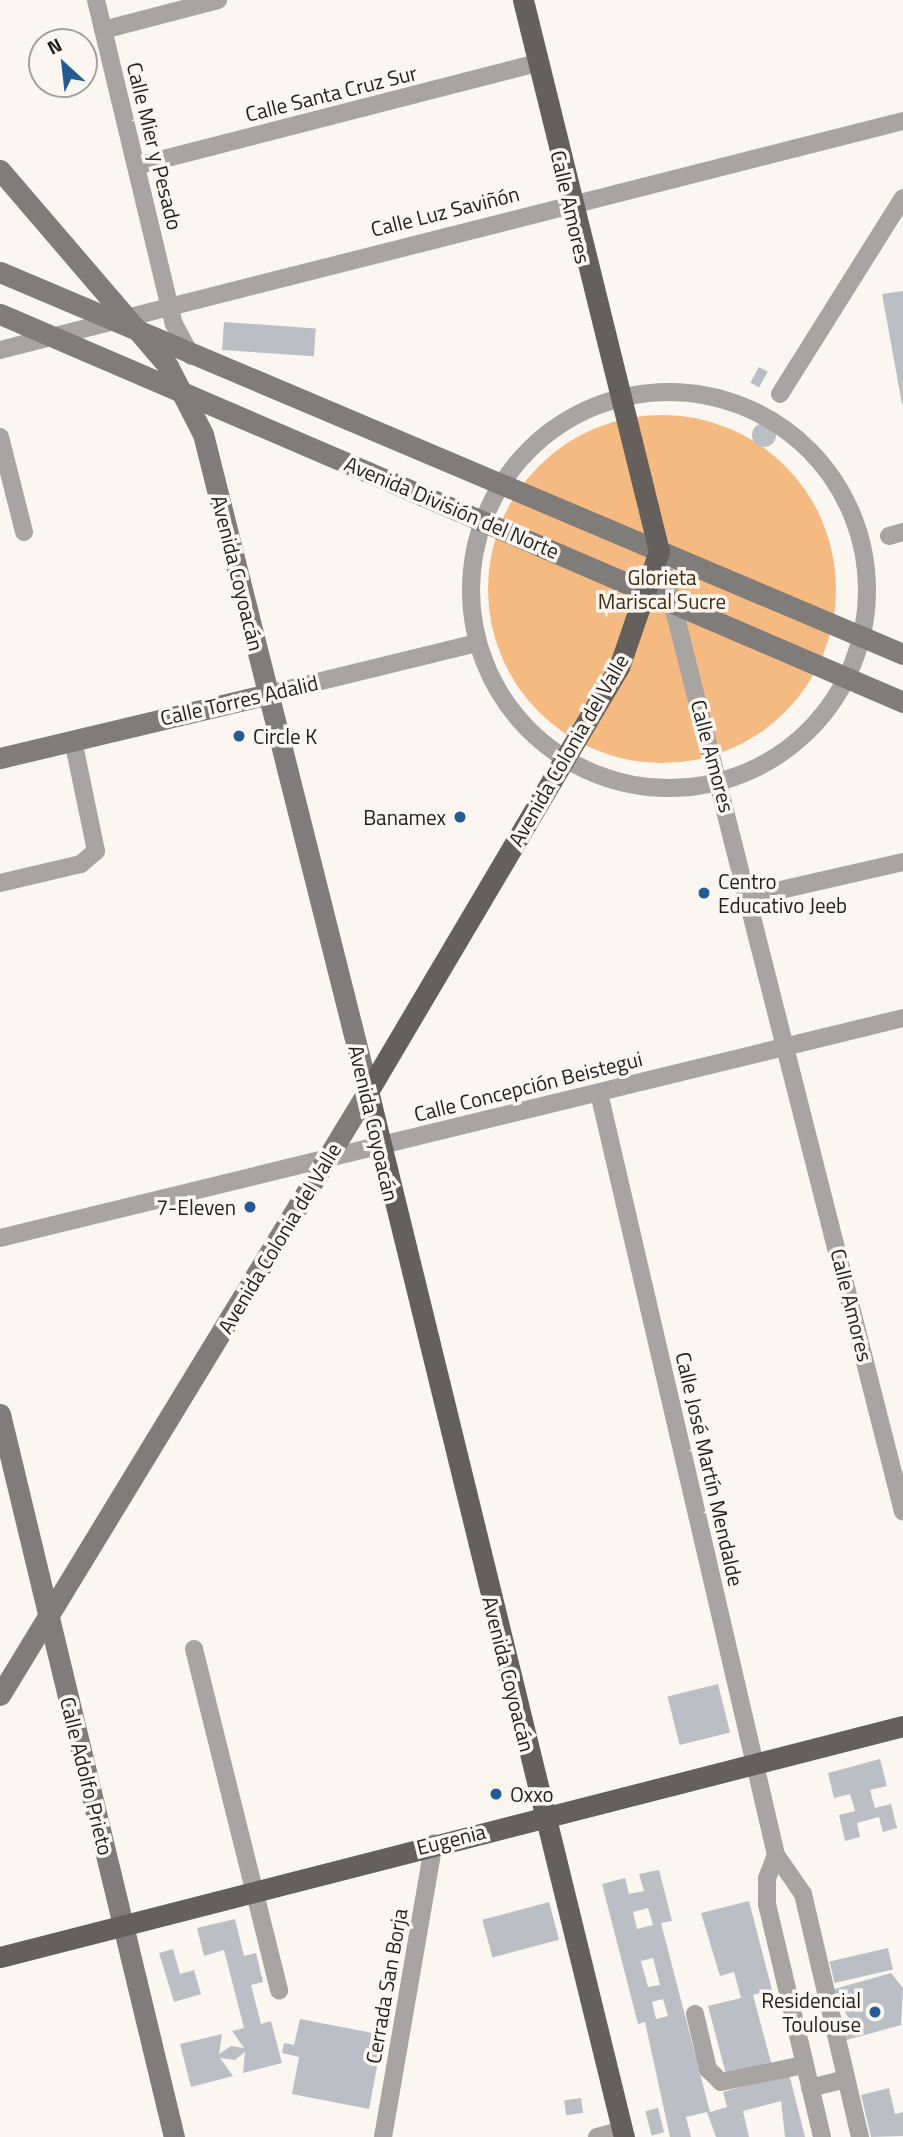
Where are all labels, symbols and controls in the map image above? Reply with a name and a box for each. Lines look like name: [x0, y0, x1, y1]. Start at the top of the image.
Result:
north arrow: [28, 28, 98, 98]
text: N: [42, 30, 67, 62]
street label: Calle Santa Cruz Sur: [242, 59, 420, 127]
street label: Calle Mier y Pesado: [122, 60, 188, 232]
street label: Calle Amores: [546, 148, 596, 266]
street label: Calle Luz Saviñón: [368, 180, 522, 242]
street label: Avenida División del Norte: [341, 450, 563, 564]
street label: Avenida Coyoacán: [206, 493, 270, 653]
park label: Glorieta Mariscal Sucre: [598, 564, 726, 614]
street label: Avenida Colonia del Valle: [503, 649, 633, 851]
street label: Calle Torres Adalid: [158, 670, 320, 730]
street label: Calle Amores: [686, 697, 740, 815]
place label: Circle K: [253, 723, 317, 749]
marker: Circle K: [231, 728, 247, 744]
place label: Banamex: [363, 804, 446, 830]
marker: Banamex: [452, 809, 468, 825]
place label: Centro Educativo Jeeb: [718, 868, 847, 918]
marker: Centro Educativo Jeeb: [696, 885, 712, 901]
street label: Avenida Coyoacán: [344, 1043, 404, 1203]
street label: Calle Concepción Beistegui: [411, 1045, 645, 1127]
street label: Avenida Colonia del Valle: [212, 1138, 346, 1338]
place label: 7-Eleven: [156, 1194, 236, 1220]
marker: 7-Eleven: [242, 1199, 258, 1215]
street label: Calle Amores: [826, 1246, 878, 1364]
street label: Calle José Martín Mendalde: [671, 1349, 749, 1589]
street label: Avenida Coyoacán: [477, 1594, 541, 1754]
street label: Calle Adolfo Prieto: [55, 1694, 119, 1858]
place label: Oxxo: [510, 1781, 554, 1807]
marker: Oxxo: [488, 1786, 504, 1802]
street label: Eugenia: [414, 1818, 488, 1860]
street label: Cerrada San Borja: [360, 1906, 412, 2066]
place label: Residencial Toulouse: [761, 1987, 861, 2037]
marker: Residencial Toulouse: [867, 2004, 883, 2020]

